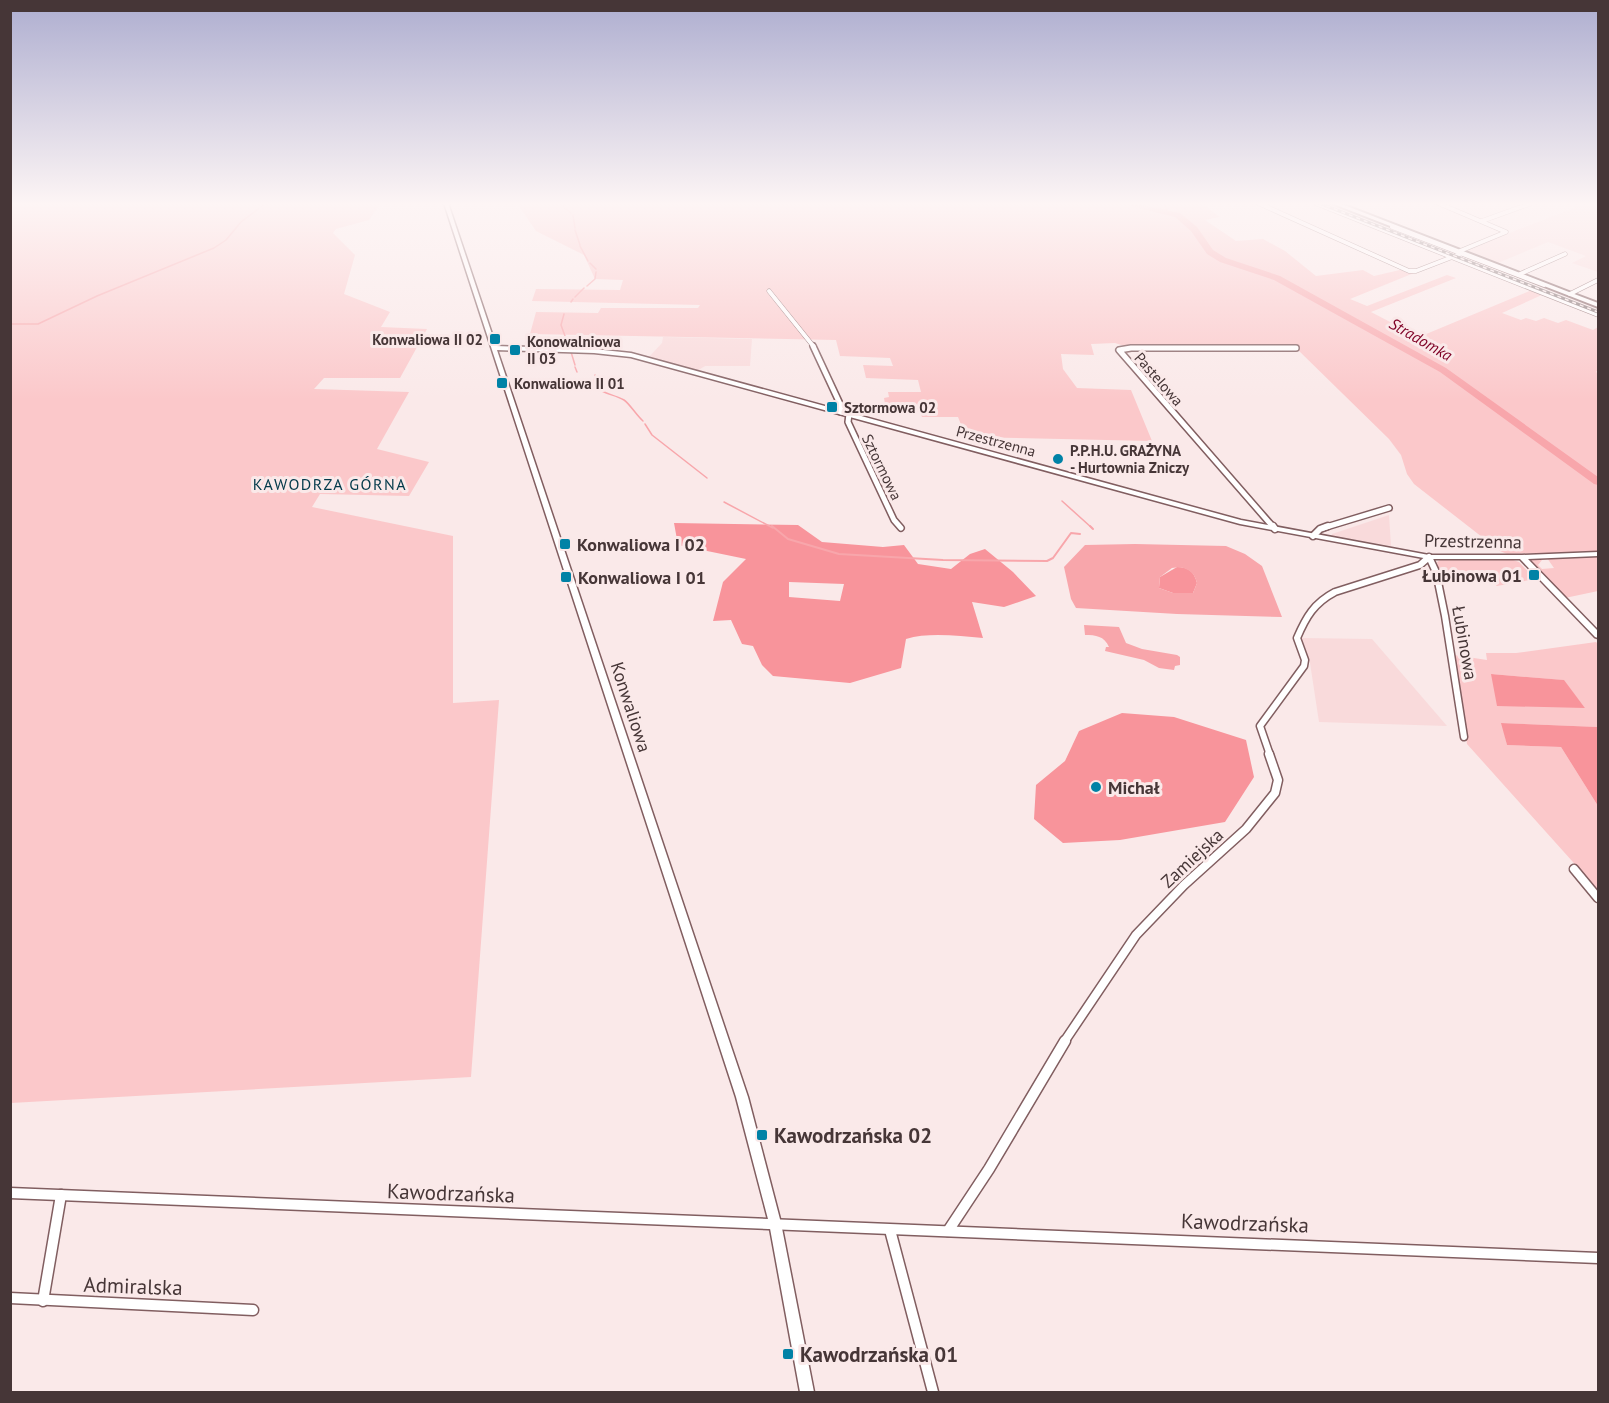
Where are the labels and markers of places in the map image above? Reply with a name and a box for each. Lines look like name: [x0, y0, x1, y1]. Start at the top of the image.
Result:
place label: Konwaliowa II 02: [372, 330, 483, 349]
marker: Konwaliowa II 02: [488, 332, 502, 346]
place label: Konowalniowa II 03: [527, 332, 621, 368]
marker: Konowalniowa II 03: [508, 343, 522, 357]
place label: Konwaliowa II 01: [514, 374, 625, 393]
marker: Konwaliowa II 01: [495, 376, 509, 390]
place label: Sztormowa 02: [844, 398, 936, 417]
marker: Sztormowa 02: [825, 400, 839, 414]
place label: P.P.H.U. GRAŻYNA - Hurtownia Zniczy: [1070, 441, 1190, 477]
marker: P.P.H.U. GRAŻYNA - Hurtownia Zniczy: [1051, 452, 1065, 466]
place label: Konwaliowa I 02: [577, 533, 705, 556]
marker: Konwaliowa I 02: [558, 537, 572, 551]
place label: Łubinowa 01: [1422, 564, 1522, 587]
place label: Konwaliowa I 01: [578, 566, 706, 589]
marker: Łubinowa 01: [1527, 568, 1541, 582]
marker: Konwaliowa I 01: [559, 570, 573, 584]
place label: Michał: [1108, 776, 1160, 799]
marker: Michał: [1089, 780, 1103, 794]
place label: Kawodrzańska 02: [774, 1122, 932, 1149]
marker: Kawodrzańska 02: [755, 1128, 769, 1142]
place label: Kawodrzańska 01: [800, 1341, 958, 1368]
marker: Kawodrzańska 01: [781, 1347, 795, 1361]

